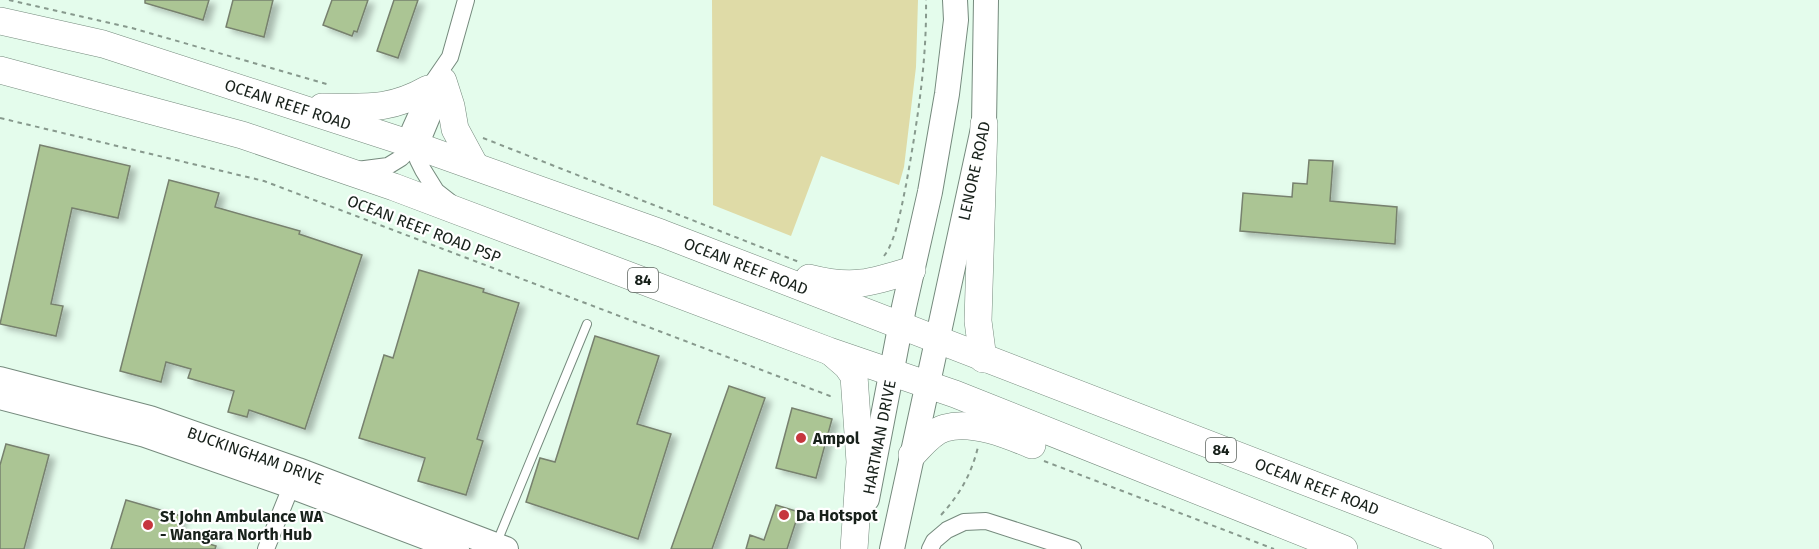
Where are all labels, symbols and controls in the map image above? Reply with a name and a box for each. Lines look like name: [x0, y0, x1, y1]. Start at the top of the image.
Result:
street label: OCEAN REEF ROAD: [222, 75, 354, 133]
street label: LENORE ROAD: [954, 119, 994, 222]
street label: OCEAN REEF ROAD PSP: [345, 191, 503, 267]
street label: OCEAN REEF ROAD: [681, 233, 811, 298]
road number: 84: [628, 268, 658, 292]
street label: HARTMAN DRIVE: [859, 378, 899, 496]
street label: BUCKINGHAM DRIVE: [185, 422, 327, 488]
place label: Ampol: [812, 429, 860, 448]
marker: Ampol: [794, 431, 808, 445]
road number: 84: [1206, 438, 1236, 462]
street label: OCEAN REEF ROAD: [1252, 454, 1382, 519]
place label: Da Hotspot: [796, 506, 879, 525]
place label: St John Ambulance WA - Wangara North Hub: [160, 507, 324, 544]
marker: Da Hotspot: [777, 508, 791, 522]
marker: St John Ambulance WA - Wangara North Hub: [141, 518, 155, 532]

